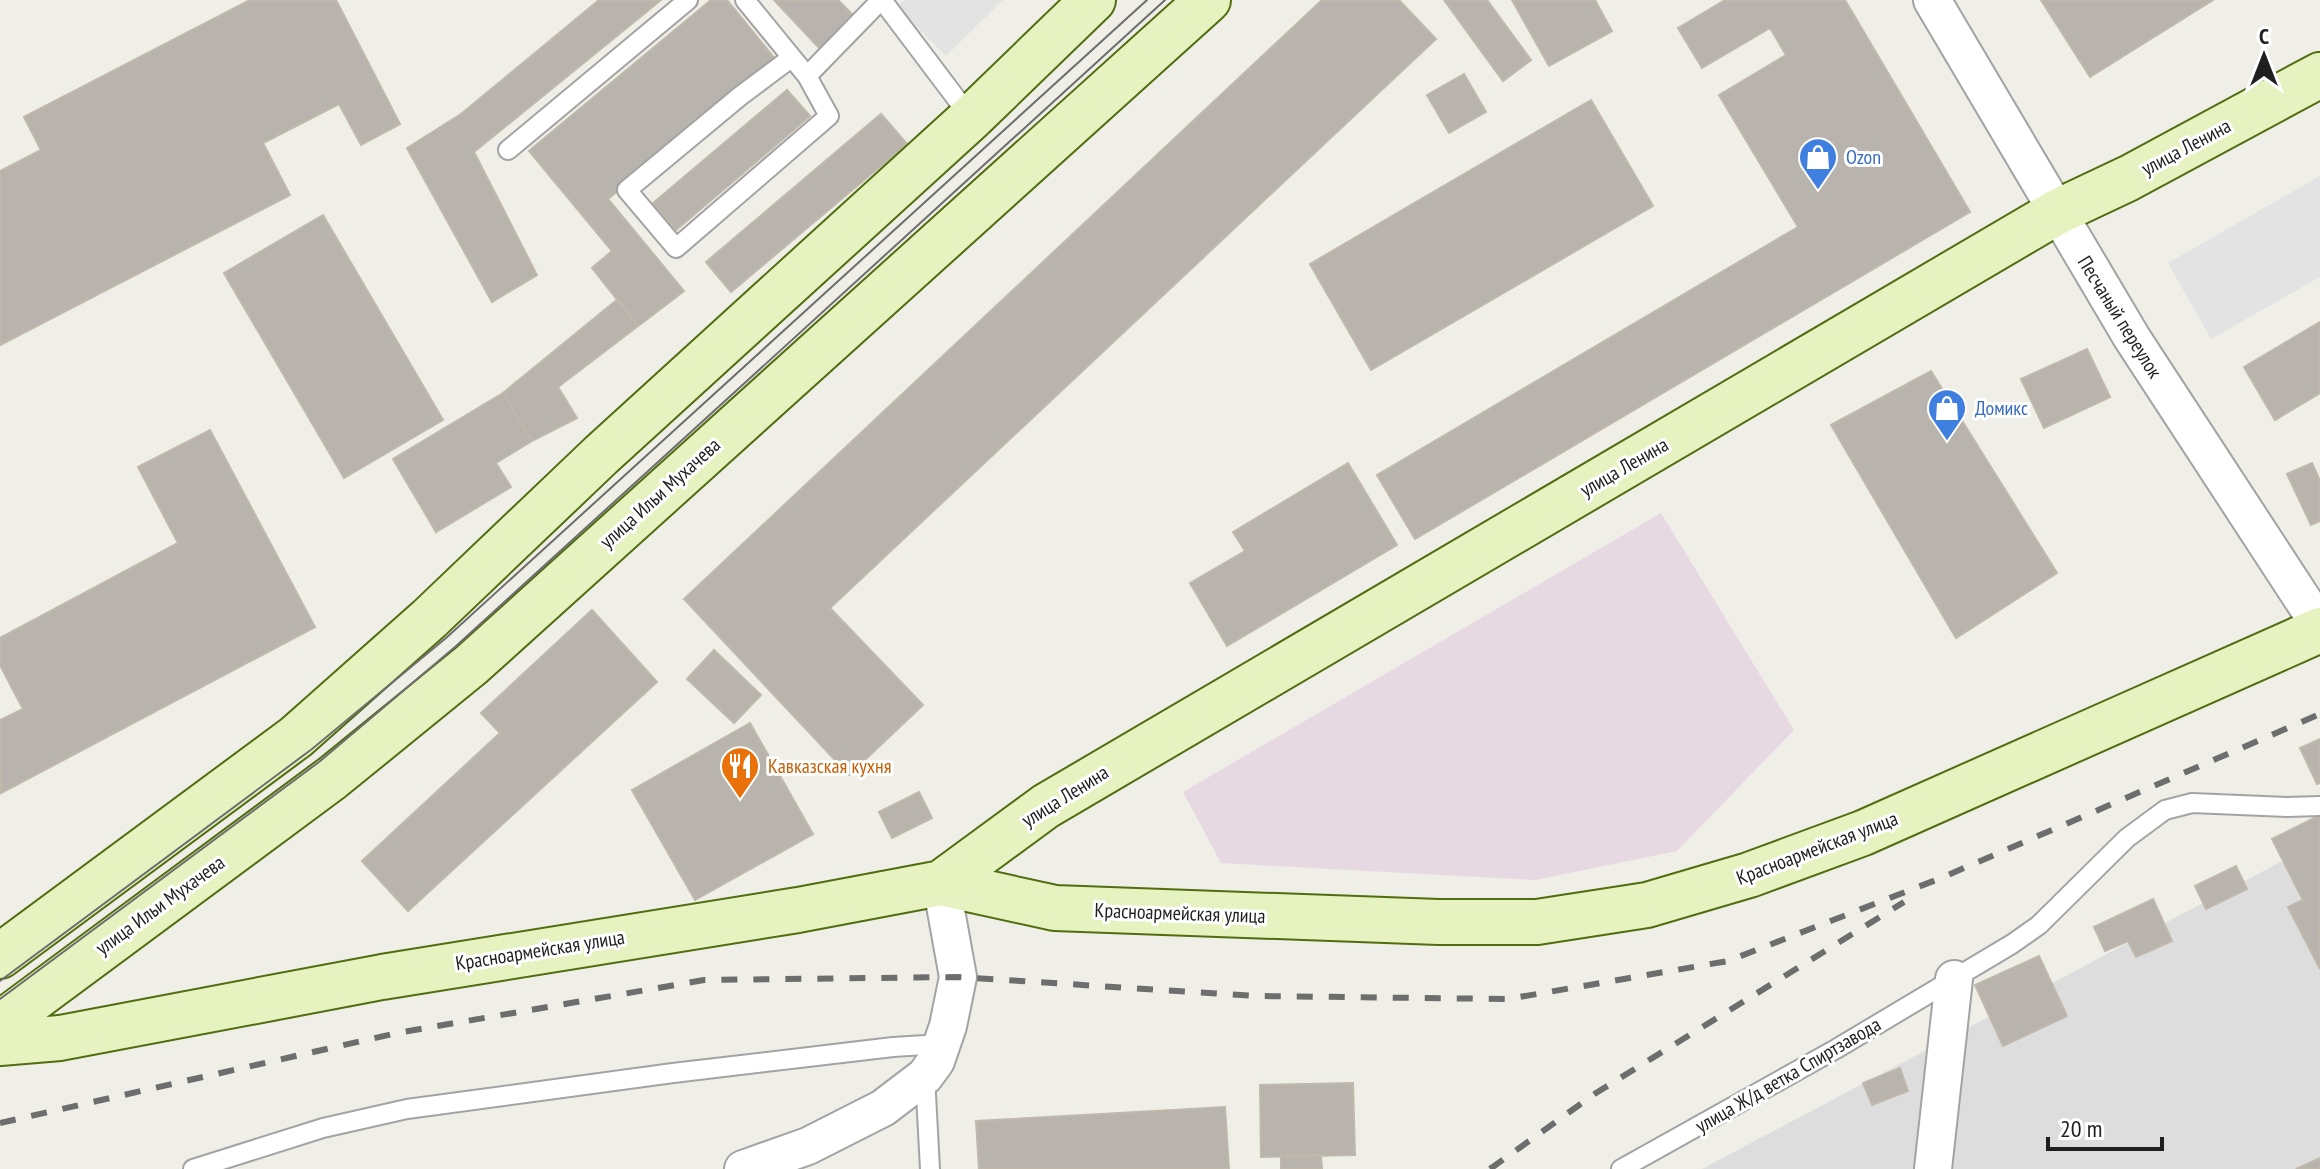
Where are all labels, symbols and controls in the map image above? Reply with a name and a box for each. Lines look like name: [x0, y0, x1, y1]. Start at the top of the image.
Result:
north arrow: [2224, 16, 2304, 96]
text: С: [2259, 22, 2269, 50]
street label: улица Ленина: [2137, 113, 2235, 181]
shop icon: Ozon: [1797, 136, 1839, 191]
place label: Ozon: [1846, 144, 1881, 170]
street label: Песчаный переулок: [2072, 251, 2168, 383]
shop icon: Домикс: [1926, 387, 1968, 442]
place label: Домикс: [1975, 395, 2028, 421]
street label: улица Ленина: [1575, 431, 1673, 503]
street label: улица Ильи Мухачева: [594, 432, 726, 554]
restaurant icon: Кавказская кухня: [719, 745, 761, 800]
place label: Кавказская кухня: [768, 753, 891, 779]
street label: улица Ленина: [1017, 759, 1113, 833]
street label: Красноармейская улица: [1733, 805, 1901, 891]
street label: улица Ильи Мухачева: [90, 849, 230, 961]
street label: Красноармейская улица: [1094, 897, 1266, 929]
street label: Красноармейская улица: [454, 924, 626, 976]
street label: улица Ж/д ветка Спиртзавода: [1691, 1011, 1885, 1139]
scale bar: [2048, 1101, 2162, 1151]
text: 20 m: [2060, 1113, 2102, 1144]

